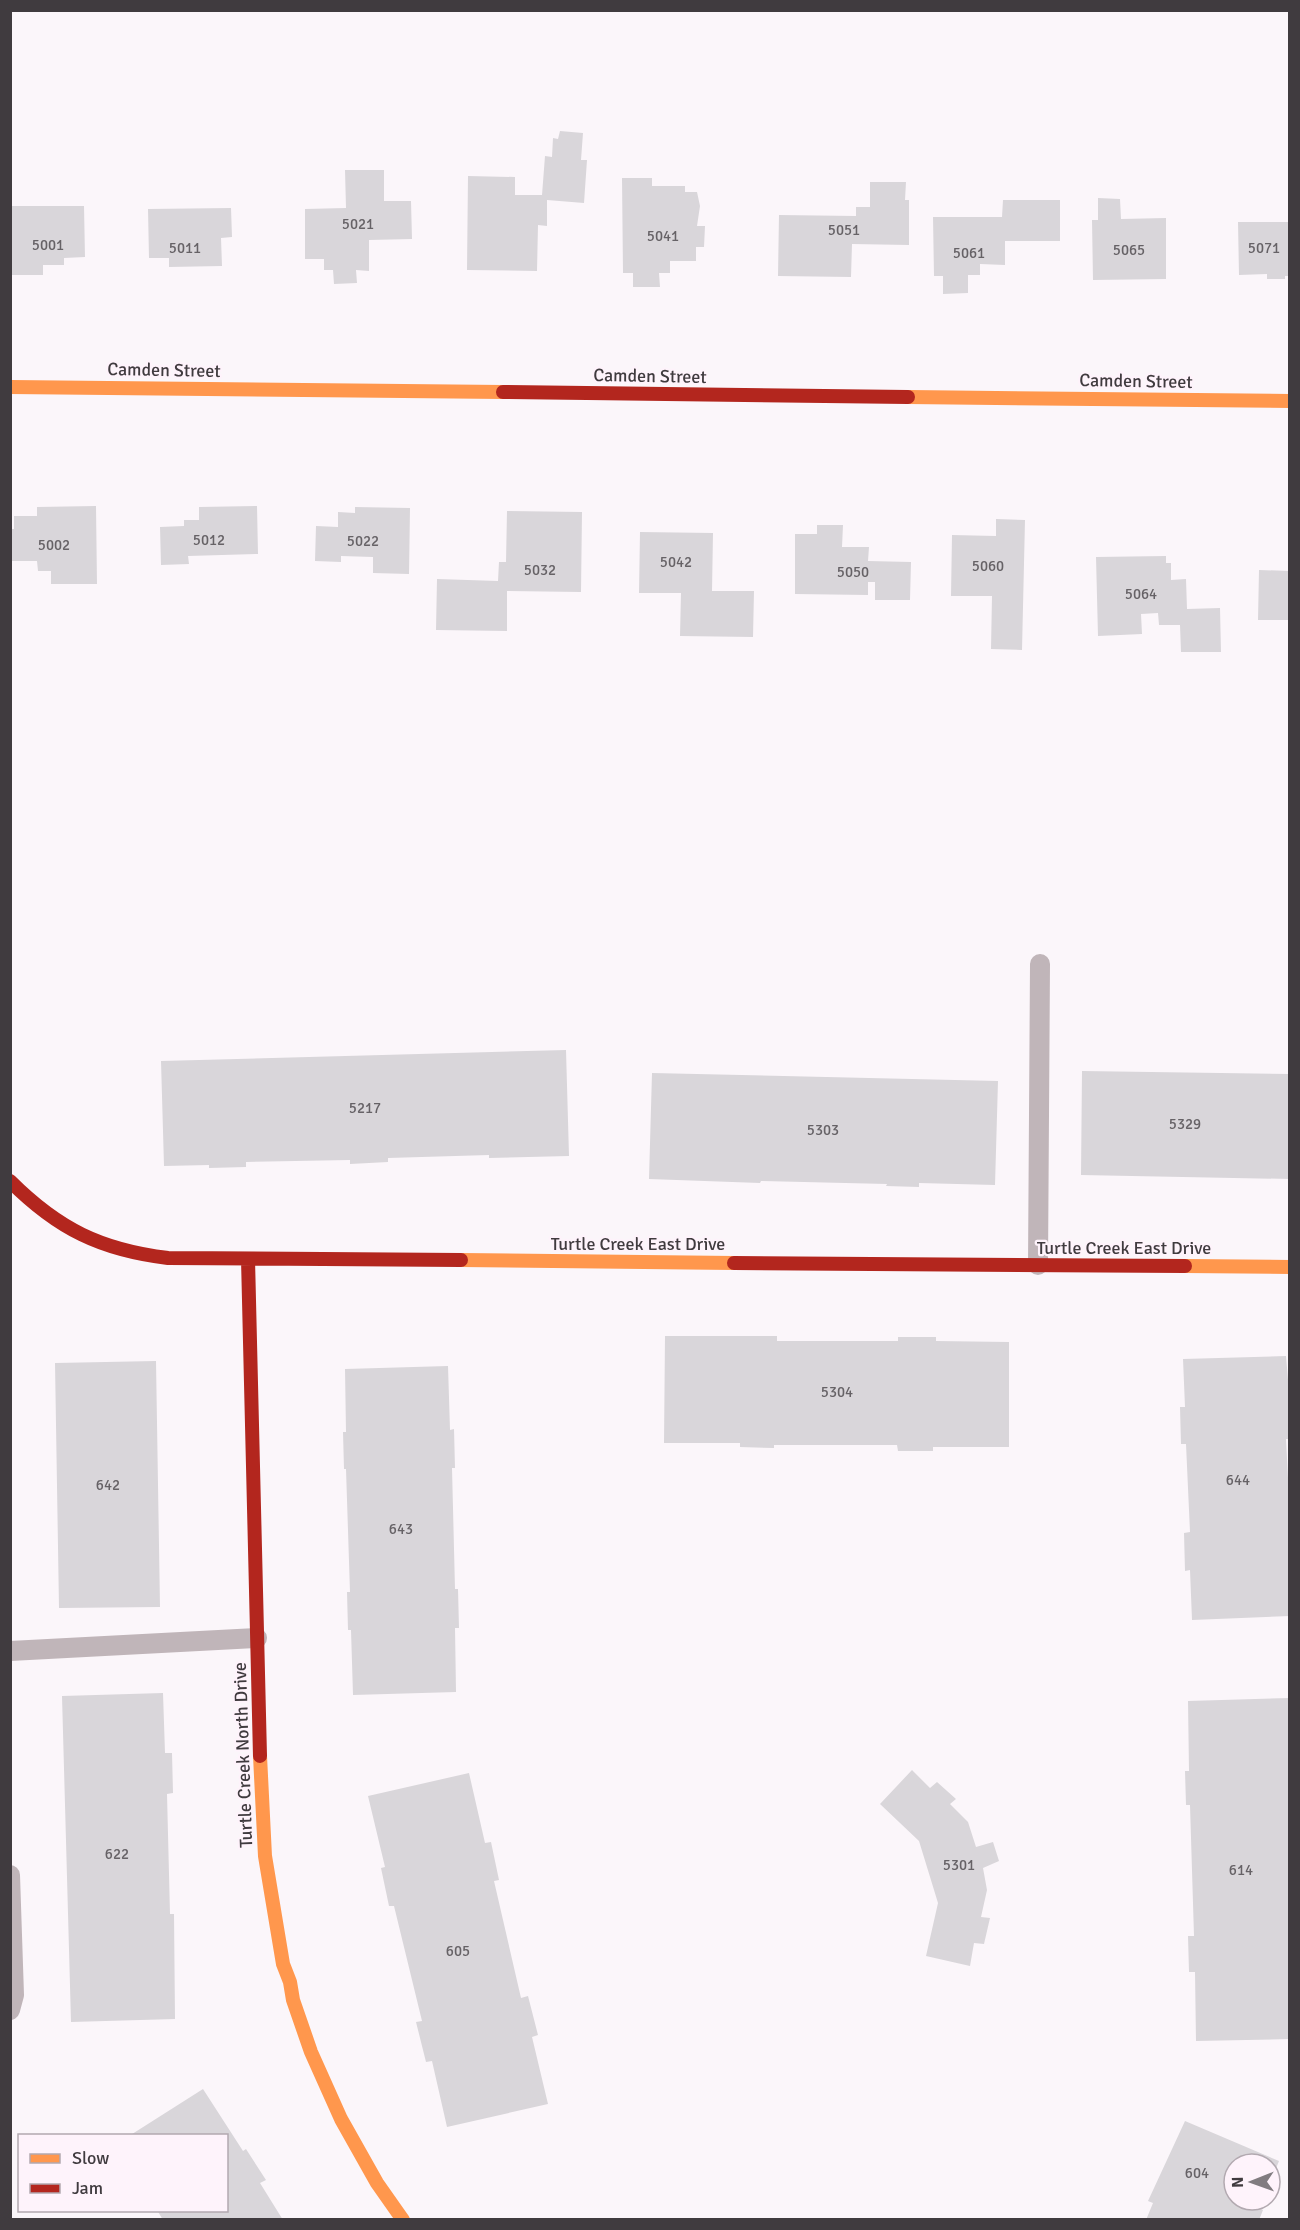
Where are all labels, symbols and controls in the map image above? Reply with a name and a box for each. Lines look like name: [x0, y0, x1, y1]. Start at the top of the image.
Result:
house number: 5021: [342, 215, 374, 233]
house number: 5051: [828, 221, 860, 239]
house number: 5041: [647, 227, 679, 245]
house number: 5001: [32, 236, 64, 254]
house number: 5011: [169, 239, 201, 257]
house number: 5071: [1248, 239, 1280, 257]
house number: 5065: [1113, 241, 1145, 259]
house number: 5061: [953, 244, 985, 262]
street label: Camden Street: [107, 358, 221, 382]
street label: Camden Street: [593, 364, 707, 388]
street label: Camden Street: [1079, 369, 1193, 393]
house number: 5012: [193, 531, 225, 549]
house number: 5022: [347, 532, 379, 550]
house number: 5002: [38, 536, 70, 554]
house number: 5042: [660, 553, 692, 571]
house number: 5060: [972, 557, 1004, 575]
house number: 5032: [524, 561, 556, 579]
house number: 5050: [837, 563, 869, 581]
house number: 5064: [1125, 585, 1157, 603]
house number: 5217: [349, 1099, 381, 1117]
house number: 5329: [1169, 1115, 1201, 1133]
house number: 5303: [807, 1121, 839, 1139]
street label: Turtle Creek East Drive: [551, 1233, 725, 1255]
street label: Turtle Creek East Drive: [1037, 1237, 1211, 1259]
house number: 5304: [821, 1383, 853, 1401]
house number: 644: [1226, 1471, 1250, 1489]
house number: 642: [96, 1476, 120, 1494]
house number: 643: [389, 1520, 413, 1538]
street label: Turtle Creek North Drive: [229, 1662, 257, 1848]
house number: 622: [105, 1845, 129, 1863]
house number: 5301: [943, 1856, 975, 1874]
house number: 614: [1229, 1861, 1253, 1879]
house number: 605: [446, 1942, 470, 1960]
legend: [18, 2134, 228, 2212]
text: Slow: [72, 2147, 109, 2169]
north arrow: [1222, 2152, 1282, 2212]
house number: 604: [1185, 2164, 1209, 2182]
text: Jam: [72, 2177, 103, 2199]
text: N: [1228, 2177, 1248, 2188]

